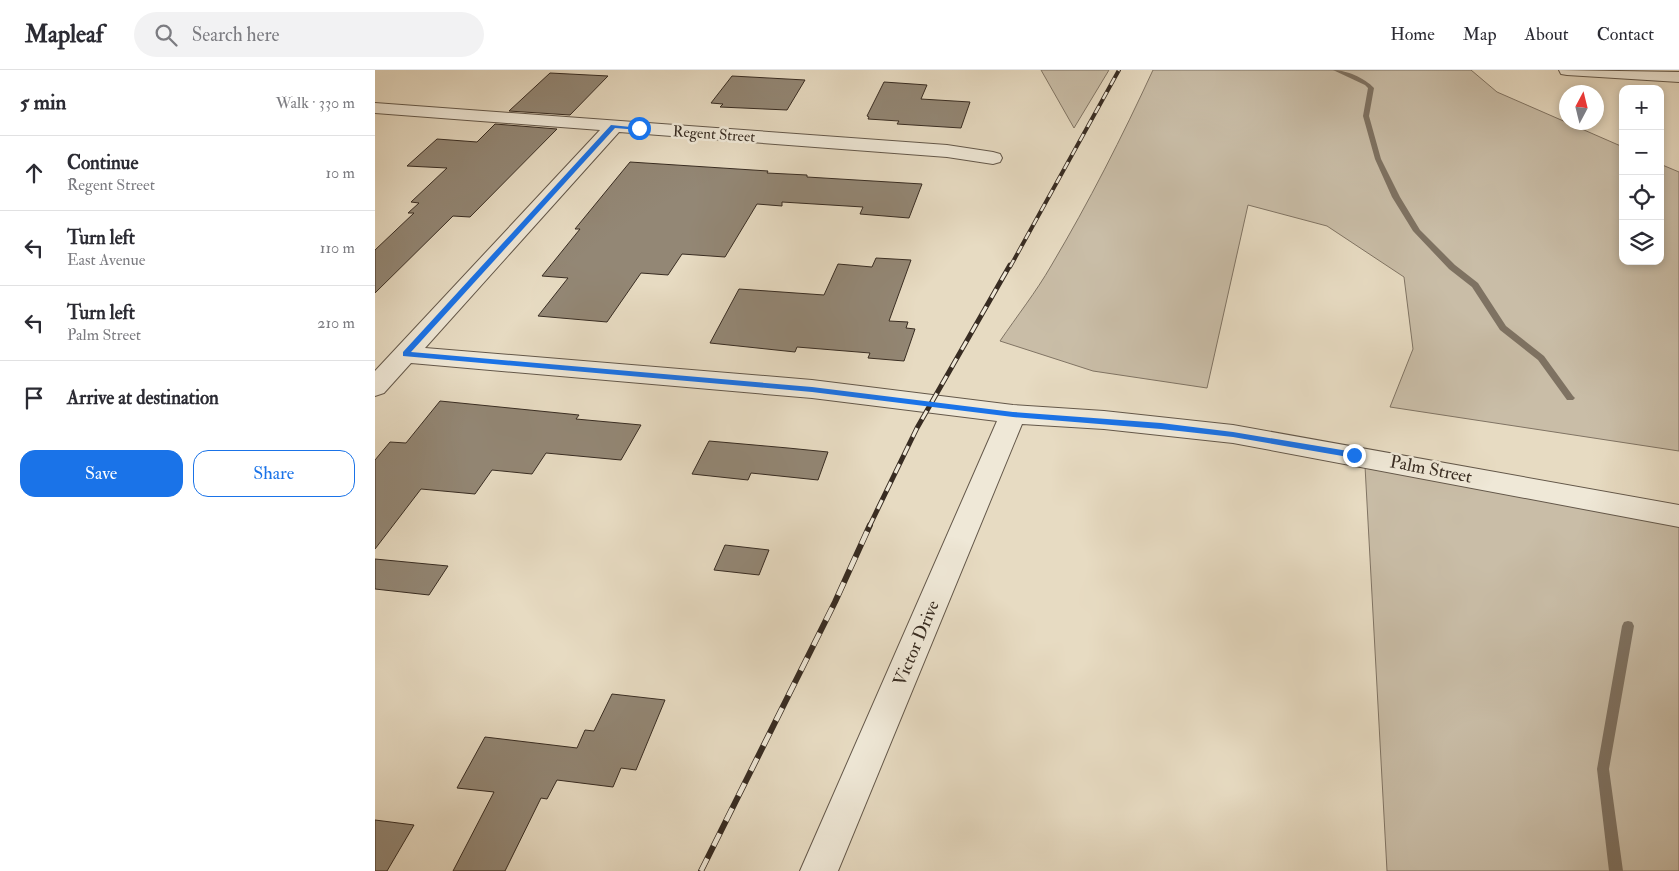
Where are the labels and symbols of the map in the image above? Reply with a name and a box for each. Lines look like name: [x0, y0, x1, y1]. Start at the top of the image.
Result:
north arrow: [1559, 85, 1604, 130]
route start: [628, 117, 651, 140]
street label: Regent Street: [672, 122, 756, 147]
route end: [1343, 444, 1366, 467]
street label: Palm Street: [1388, 450, 1474, 489]
street label: Victor Drive: [888, 596, 945, 689]

